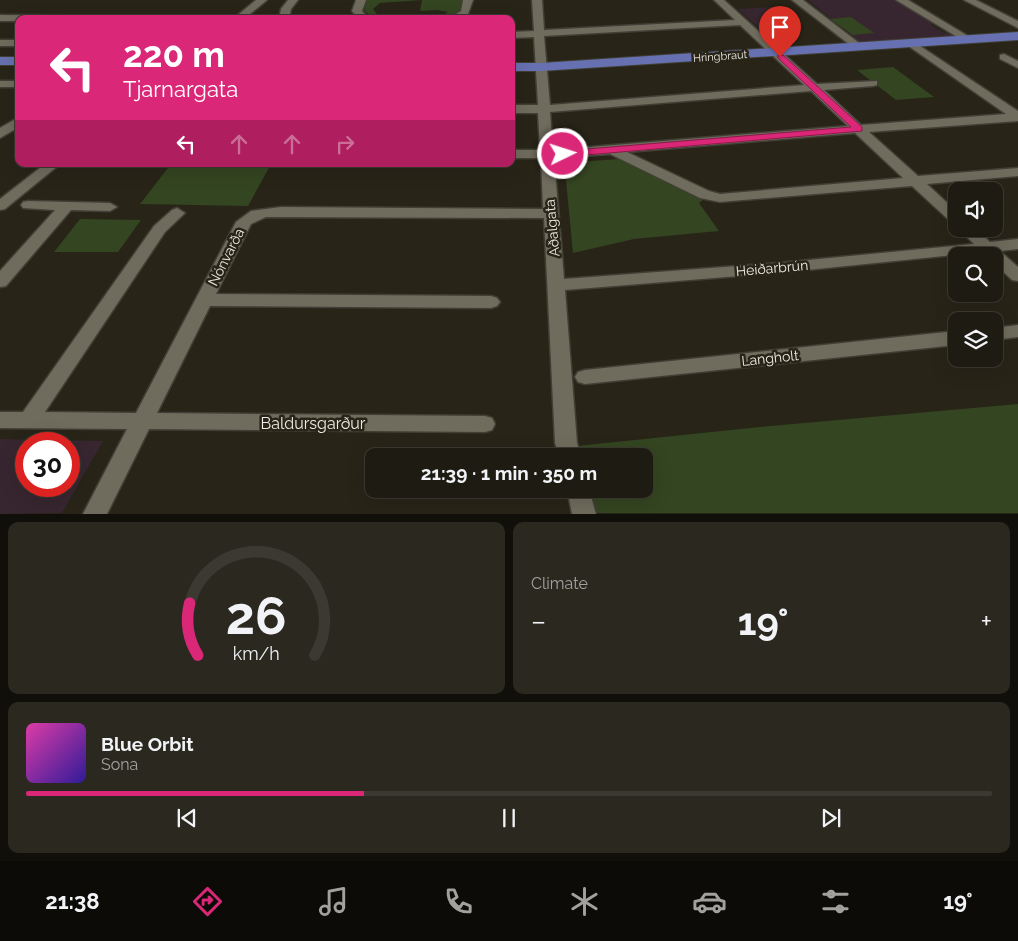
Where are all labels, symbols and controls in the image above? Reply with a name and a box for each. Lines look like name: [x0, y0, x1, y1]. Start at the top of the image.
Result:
pin: [759, 6, 801, 57]
icon: arrive: [766, 13, 794, 41]
text: 220 m: [123, 34, 225, 75]
icon: left: [40, 35, 105, 100]
street label: Hringbraut: [692, 48, 748, 65]
text: Tjarnargata: [123, 76, 238, 102]
position arrow: [536, 127, 588, 179]
icon: left: [172, 130, 200, 158]
icon: ahead: [225, 130, 253, 158]
icon: ahead: [278, 130, 306, 158]
icon: right: [331, 130, 359, 158]
map controls: [948, 182, 1003, 367]
button: sound: [948, 182, 1003, 237]
street label: Aðalgata: [542, 199, 562, 257]
street label: Nónvarða: [205, 226, 247, 288]
button: search: [948, 247, 1003, 302]
street label: Heiðarbrún: [735, 257, 809, 279]
button: layers: [948, 312, 1003, 367]
street label: Langholt: [741, 347, 800, 369]
street label: Baldursgarður: [261, 414, 366, 433]
speed limit sign: 30: [15, 432, 80, 497]
text: 21:39 · 1 min · 350 m: [421, 462, 597, 484]
text: Climate: [531, 574, 588, 593]
text: 26: [226, 585, 287, 646]
text: 19°: [738, 599, 789, 644]
text: −: [531, 605, 546, 638]
text: +: [980, 605, 992, 638]
text: km/h: [233, 643, 280, 664]
text: Blue Orbit: [101, 733, 193, 755]
text: Sona: [101, 755, 138, 774]
icon: previous: [173, 804, 201, 832]
icon: pause: [495, 804, 523, 832]
icon: next: [817, 804, 845, 832]
icon: directions: [190, 884, 225, 919]
icon: music: [316, 884, 351, 919]
icon: phone: [441, 884, 476, 919]
icon: climate: [567, 884, 602, 919]
icon: car: [692, 884, 727, 919]
icon: filters: [818, 884, 853, 919]
text: 21:38: [45, 888, 100, 914]
text: 19°: [943, 888, 973, 914]

